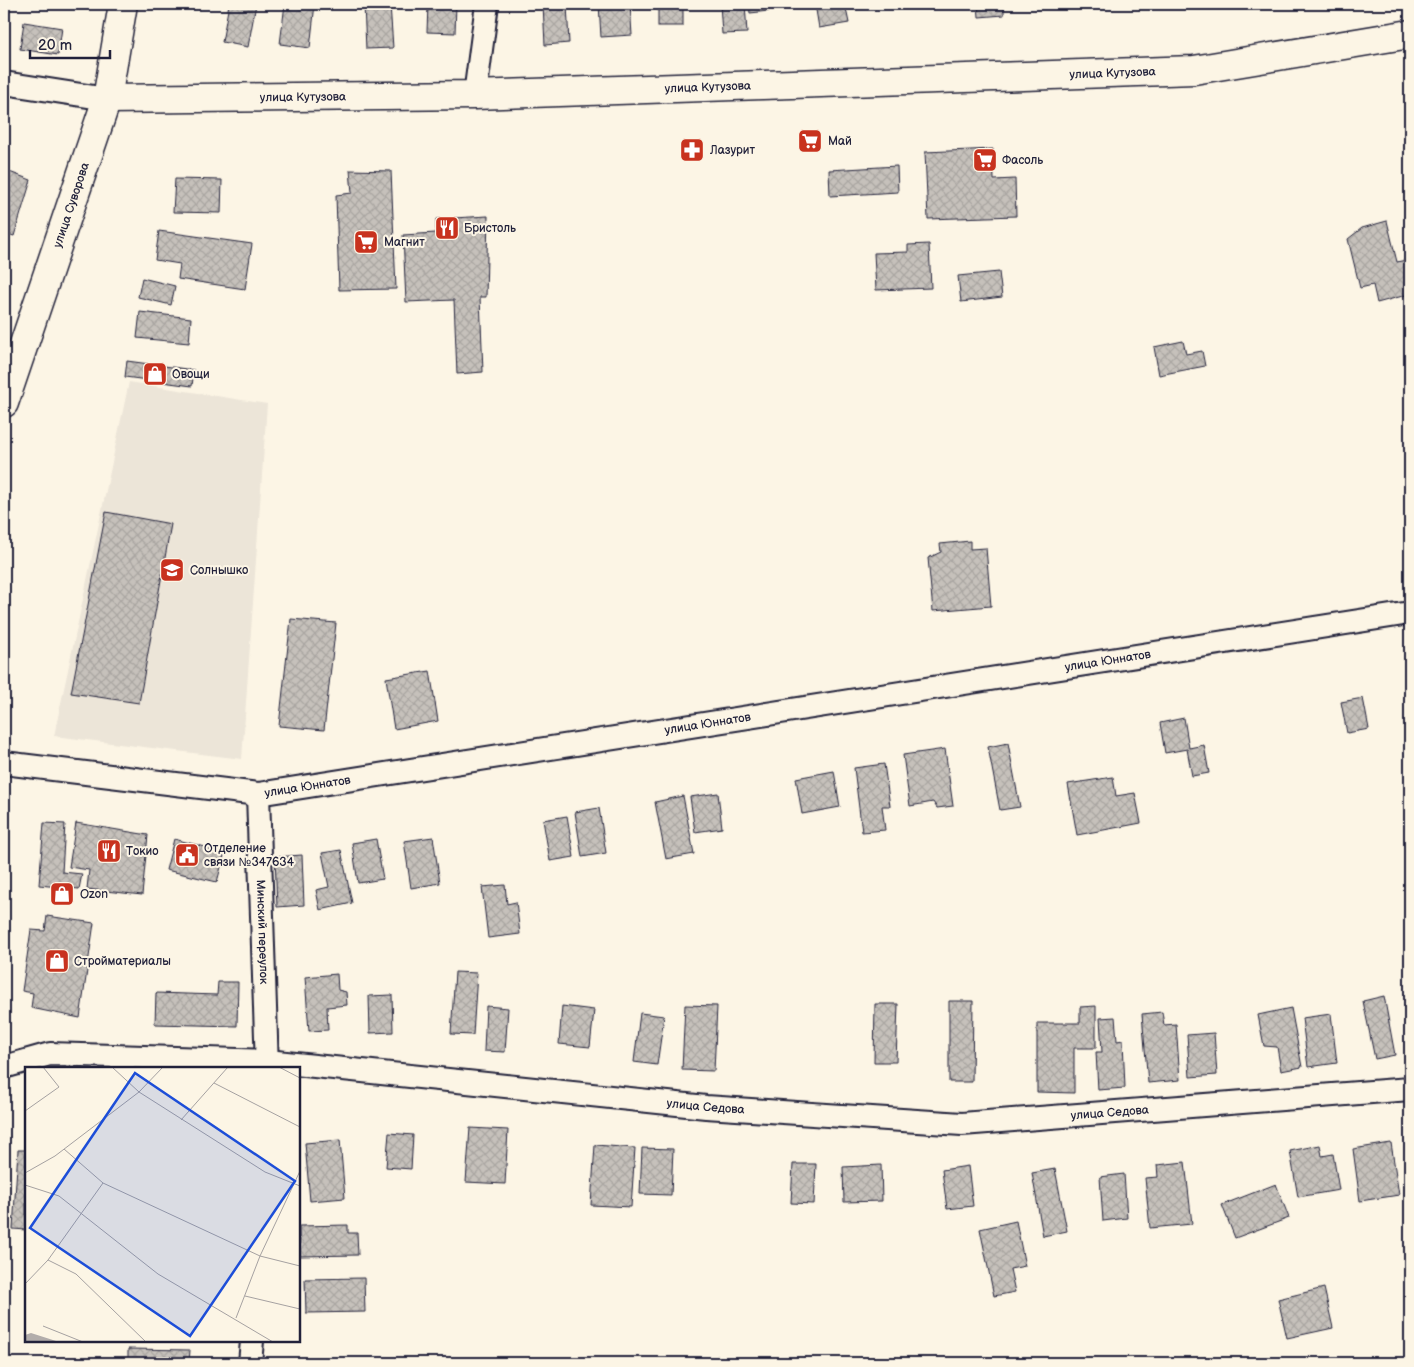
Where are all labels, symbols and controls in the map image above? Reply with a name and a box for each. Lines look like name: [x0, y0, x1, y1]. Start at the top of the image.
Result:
scale bar: [30, 28, 110, 60]
text: 20 m: [38, 36, 72, 55]
street label: улица Кутузова: [1069, 64, 1156, 82]
street label: улица Кутузова: [664, 78, 751, 96]
street label: улица Кутузова: [260, 89, 346, 105]
supermarket icon: Май: [797, 128, 823, 154]
place label: Май: [828, 134, 852, 149]
pharmacy icon: Лазурит: [679, 137, 705, 163]
place label: Лазурит: [709, 143, 755, 158]
supermarket icon: Фасоль: [972, 147, 998, 173]
place label: Фасоль: [1002, 153, 1043, 168]
street label: улица Суворова: [50, 161, 93, 250]
restaurant icon: Бристоль: [434, 215, 460, 241]
place label: Бристоль: [464, 221, 516, 236]
supermarket icon: Магнит: [353, 229, 379, 255]
place label: Магнит: [384, 235, 425, 250]
shop icon: Овощи: [142, 361, 168, 387]
place label: Овощи: [172, 367, 210, 382]
school or university icon: Солнышко: [159, 557, 185, 583]
place label: Солнышко: [190, 563, 248, 578]
street label: улица Юннатов: [1064, 647, 1153, 675]
street label: улица Юннатов: [664, 710, 752, 738]
street label: улица Юннатов: [264, 772, 352, 801]
restaurant icon: Токио: [96, 838, 122, 864]
place label: Отделение связи №347634: [204, 841, 295, 870]
public building icon: Отделение связи №347634: [174, 842, 200, 868]
place label: Токио: [126, 844, 159, 859]
street label: Минский переулок: [253, 879, 271, 985]
shop icon: Ozon: [49, 881, 75, 907]
place label: Ozon: [80, 887, 108, 902]
shop icon: Стройматериалы: [44, 948, 70, 974]
place label: Стройматериалы: [74, 954, 171, 969]
inset map: [25, 1067, 300, 1342]
street label: улица Седова: [666, 1096, 745, 1118]
street label: улица Седова: [1070, 1102, 1149, 1123]

